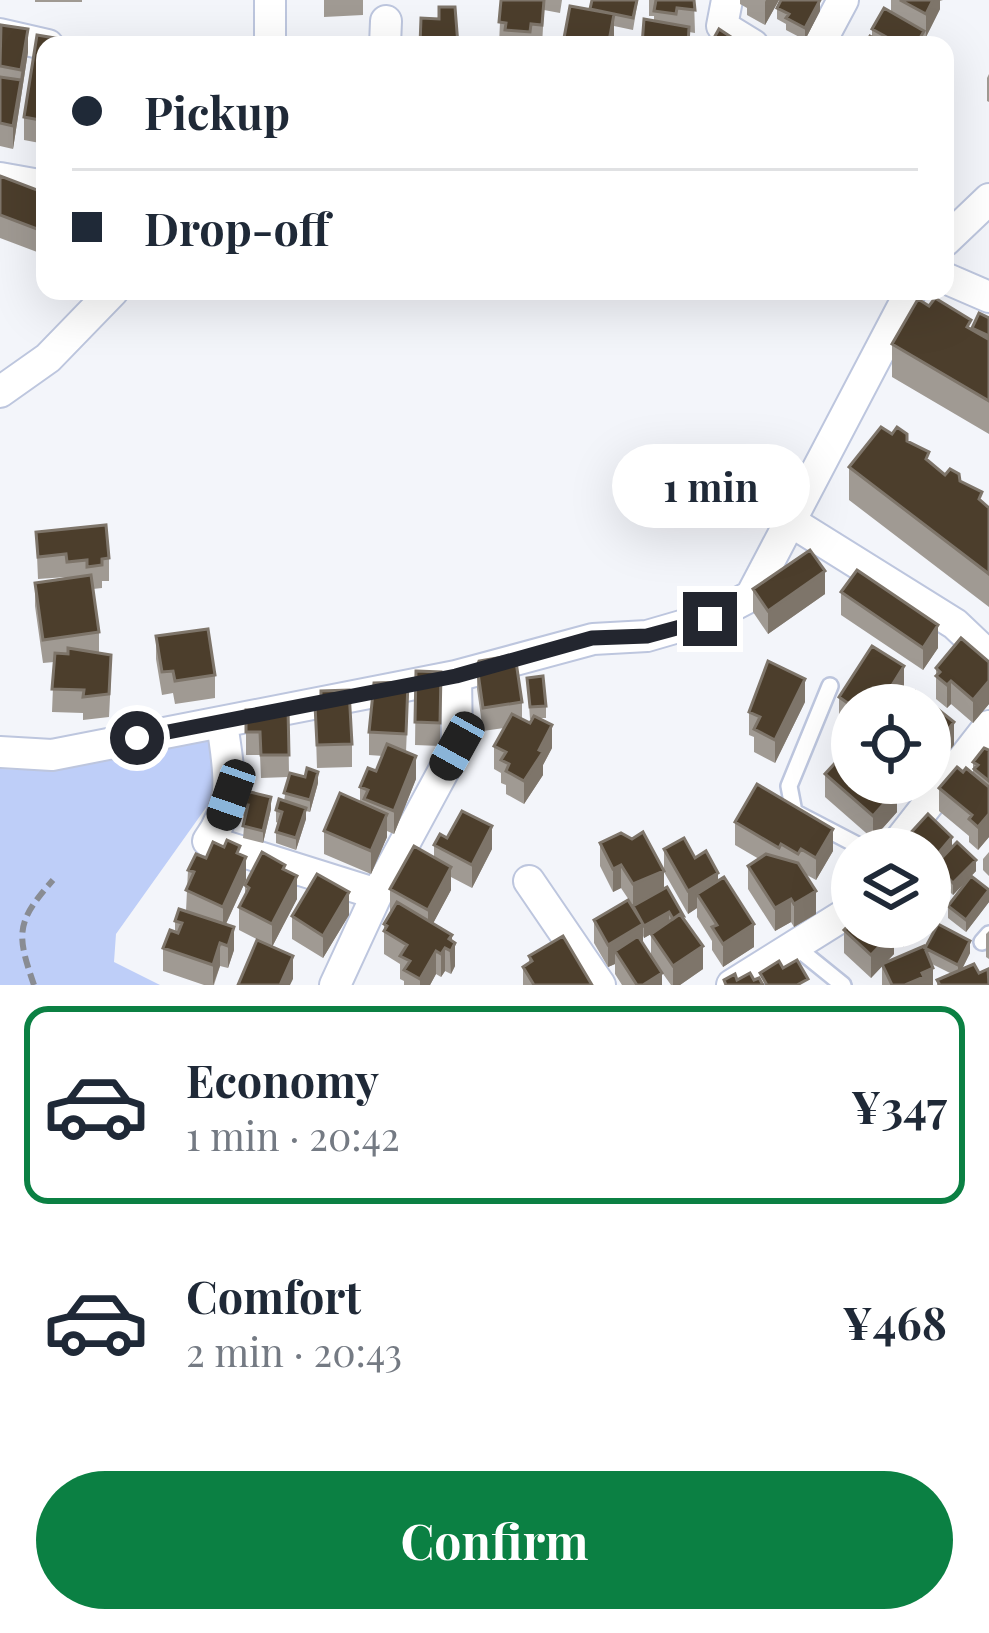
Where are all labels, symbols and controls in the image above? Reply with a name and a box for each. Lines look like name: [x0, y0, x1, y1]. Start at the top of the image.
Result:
text: Pickup: [144, 81, 290, 141]
text: Drop-off: [144, 197, 330, 257]
callout: 1 min: [611, 445, 809, 529]
text: 1 min: [663, 460, 759, 512]
route end: [683, 592, 737, 646]
map controls: [831, 684, 951, 948]
button: locate: [831, 684, 951, 804]
car: [424, 706, 490, 786]
route start: [110, 711, 164, 765]
car: [202, 755, 260, 835]
button: layers: [831, 828, 951, 948]
text: Economy: [186, 1049, 379, 1109]
icon: car: [42, 1051, 150, 1159]
text: ¥347: [851, 1075, 947, 1135]
text: 1 min · 20:42: [186, 1109, 400, 1161]
text: Comfort: [186, 1265, 361, 1325]
icon: car: [42, 1267, 150, 1375]
text: ¥468: [842, 1291, 947, 1351]
text: 2 min · 20:43: [186, 1325, 402, 1377]
button: Confirm: [36, 1471, 953, 1609]

